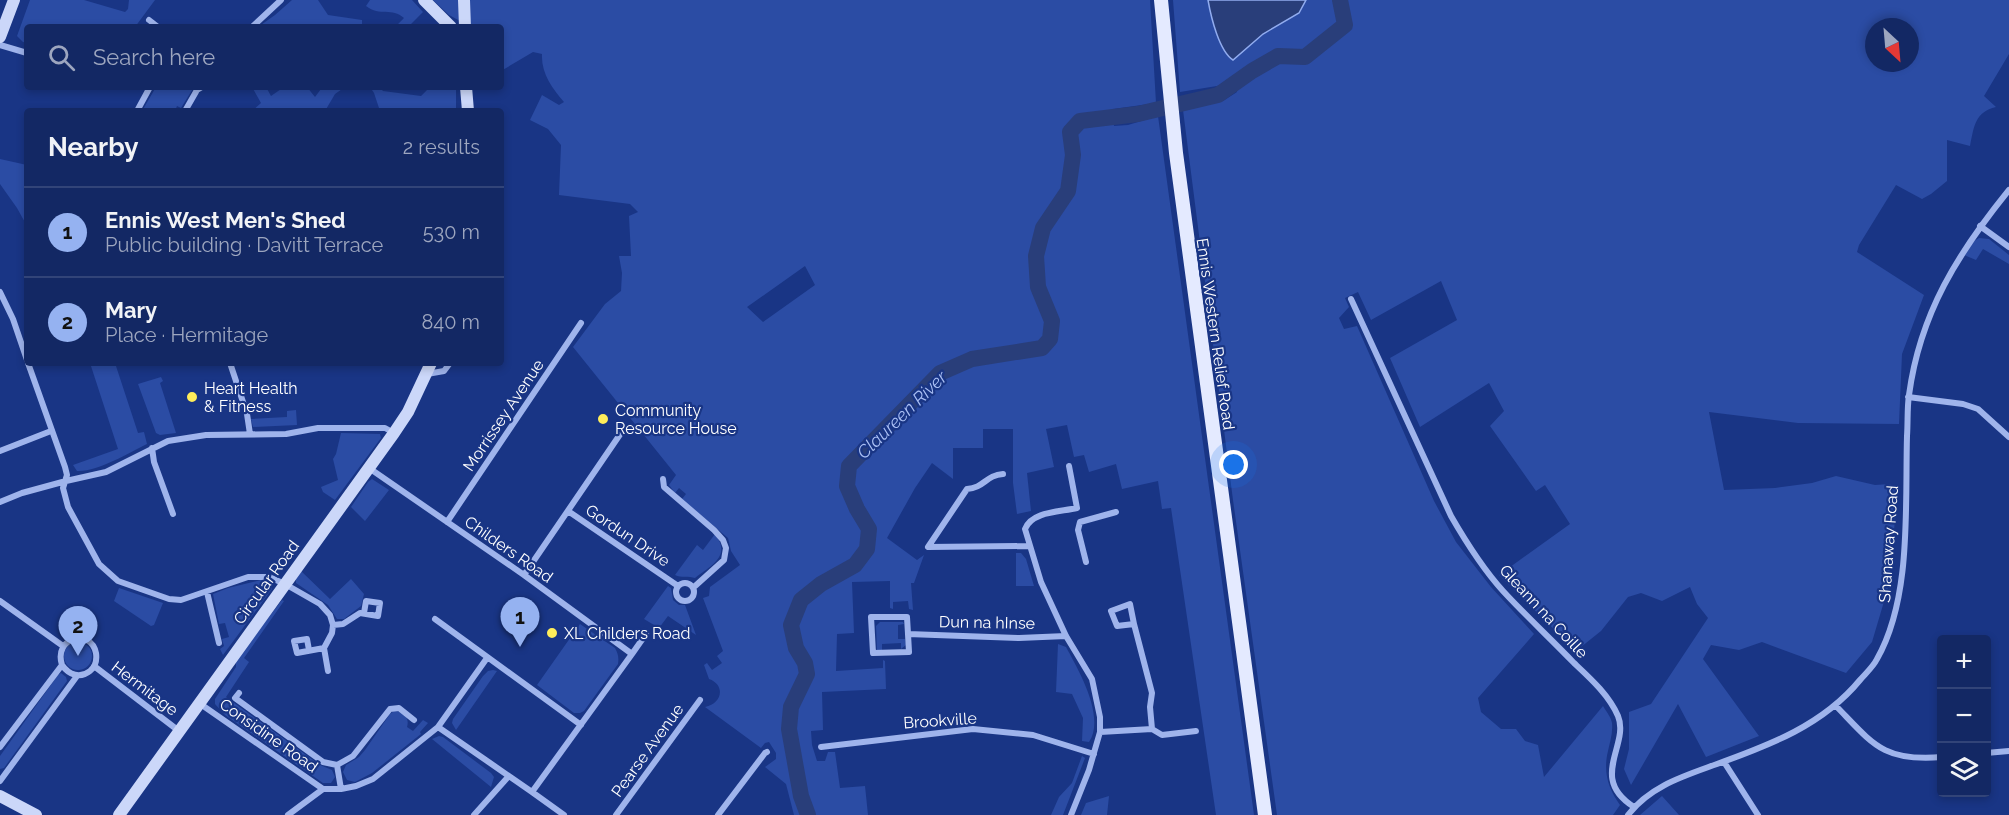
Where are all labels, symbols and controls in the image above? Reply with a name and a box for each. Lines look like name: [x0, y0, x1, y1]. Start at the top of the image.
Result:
north arrow: [1865, 18, 1919, 72]
search box: [24, 24, 504, 90]
icon: search: [45, 41, 78, 74]
text: Search here: [93, 44, 215, 70]
text: Nearby: [48, 132, 138, 162]
text: 2 results: [403, 135, 480, 159]
text: Ennis West Men's Shed: [105, 207, 345, 233]
text: 1: [63, 220, 72, 244]
text: 530 m: [423, 220, 480, 244]
text: Public building · Davitt Terrace: [105, 233, 383, 257]
street label: Ennis Western Relief Road: [1193, 237, 1238, 431]
text: Mary: [105, 297, 157, 323]
text: 2: [62, 310, 73, 334]
text: 840 m: [422, 310, 480, 334]
text: Place · Hermitage: [105, 323, 268, 347]
street label: Morrissey Avenue: [459, 356, 548, 475]
water label: Claureen River: [852, 366, 952, 463]
place label: Heart Health & Fitness: [204, 379, 298, 416]
marker: Heart Health & Fitness: [185, 390, 199, 404]
place label: Community Resource House: [615, 401, 737, 438]
marker: Community Resource House: [596, 412, 610, 426]
your location: [1219, 450, 1248, 479]
street label: Shanaway Road: [1875, 485, 1902, 603]
street label: Gordun Drive: [582, 500, 673, 571]
street label: Childers Road: [461, 512, 557, 587]
street label: Circular Road: [230, 537, 303, 628]
street label: Gleann na Coille: [1495, 561, 1592, 662]
pin: 1: [500, 598, 540, 647]
pin: 2: [58, 606, 98, 656]
street label: Dun na hInse: [939, 612, 1035, 633]
place label: XL Childers Road: [564, 624, 690, 643]
marker: XL Childers Road: [545, 626, 559, 640]
map controls: [1937, 635, 1991, 797]
button: +: [1937, 635, 1991, 689]
street label: Hermitage: [108, 657, 182, 720]
button: −: [1937, 689, 1991, 743]
street label: Considine Road: [216, 694, 322, 776]
street label: Pearse Avenue: [607, 700, 688, 801]
street label: Brookville: [903, 708, 977, 733]
button: layers: [1937, 743, 1991, 797]

